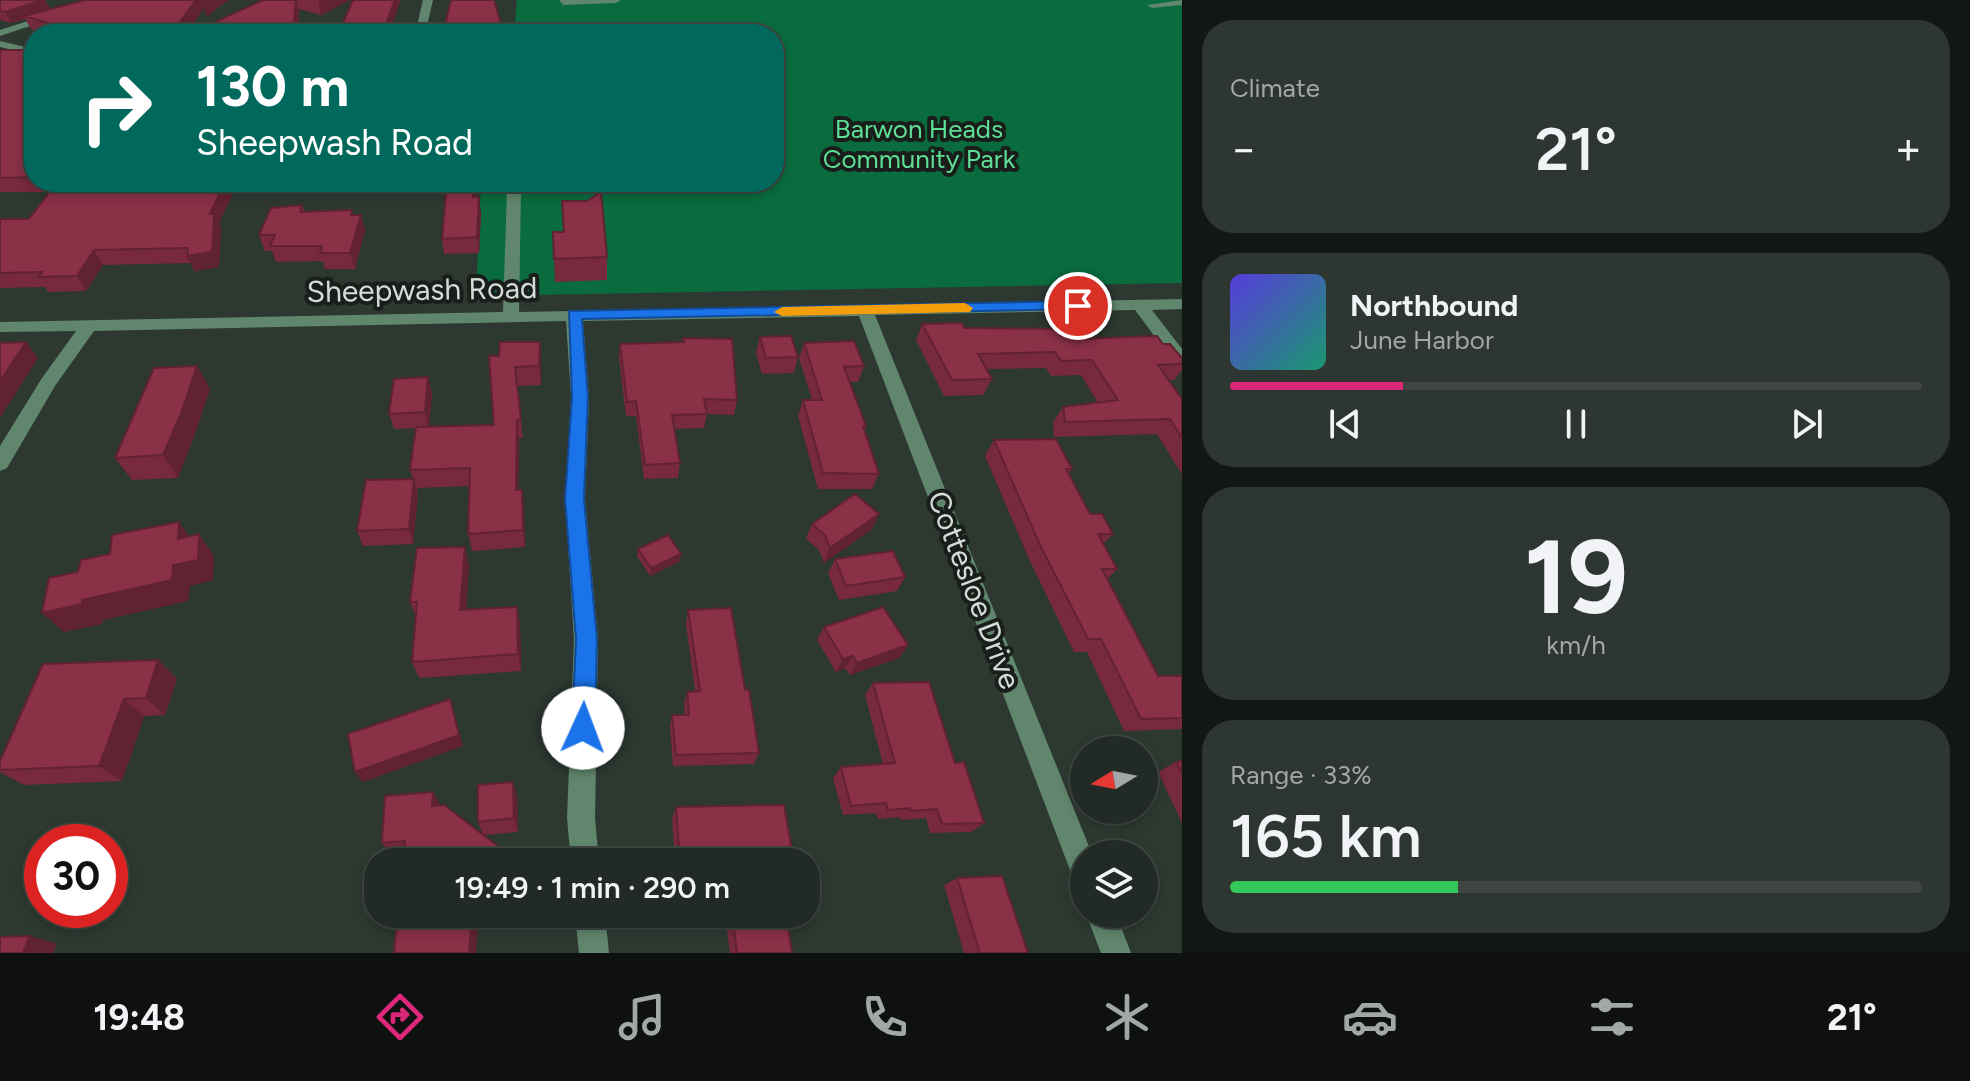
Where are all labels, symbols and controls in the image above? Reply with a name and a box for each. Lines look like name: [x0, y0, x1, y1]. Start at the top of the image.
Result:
text: 130 m: [196, 53, 349, 120]
icon: right: [64, 56, 168, 160]
text: Climate: [1230, 72, 1320, 104]
park label: Barwon Heads Community Park: [823, 113, 1016, 175]
text: 21°: [1535, 113, 1617, 185]
text: Sheepwash Road: [196, 121, 473, 164]
text: −: [1230, 122, 1257, 175]
text: +: [1895, 122, 1922, 175]
street label: Sheepwash Road: [306, 269, 538, 310]
pin: [1044, 272, 1112, 340]
icon: arrive: [1056, 284, 1100, 328]
text: Northbound: [1350, 287, 1518, 324]
text: June Harbor: [1350, 324, 1494, 356]
icon: previous: [1323, 402, 1367, 446]
icon: pause: [1554, 402, 1598, 446]
icon: next: [1785, 402, 1829, 446]
street label: Cottesloe Drive: [920, 486, 1029, 694]
text: 19: [1524, 514, 1628, 639]
text: km/h: [1546, 629, 1606, 661]
position arrow: [541, 686, 625, 770]
north arrow: [1070, 736, 1158, 824]
map controls: [1070, 736, 1158, 928]
text: Range · 33%: [1230, 759, 1372, 791]
text: 165 km: [1230, 800, 1422, 872]
speed limit sign: 30: [24, 824, 128, 928]
button: layers: [1070, 840, 1158, 928]
text: 19:49 · 1 min · 290 m: [454, 869, 730, 906]
icon: directions: [372, 989, 428, 1045]
icon: music: [614, 989, 670, 1045]
icon: phone: [857, 989, 913, 1045]
icon: climate: [1099, 989, 1155, 1045]
icon: car: [1342, 989, 1398, 1045]
icon: filters: [1584, 989, 1640, 1045]
text: 19:48: [93, 996, 185, 1039]
text: 21°: [1827, 996, 1877, 1039]

